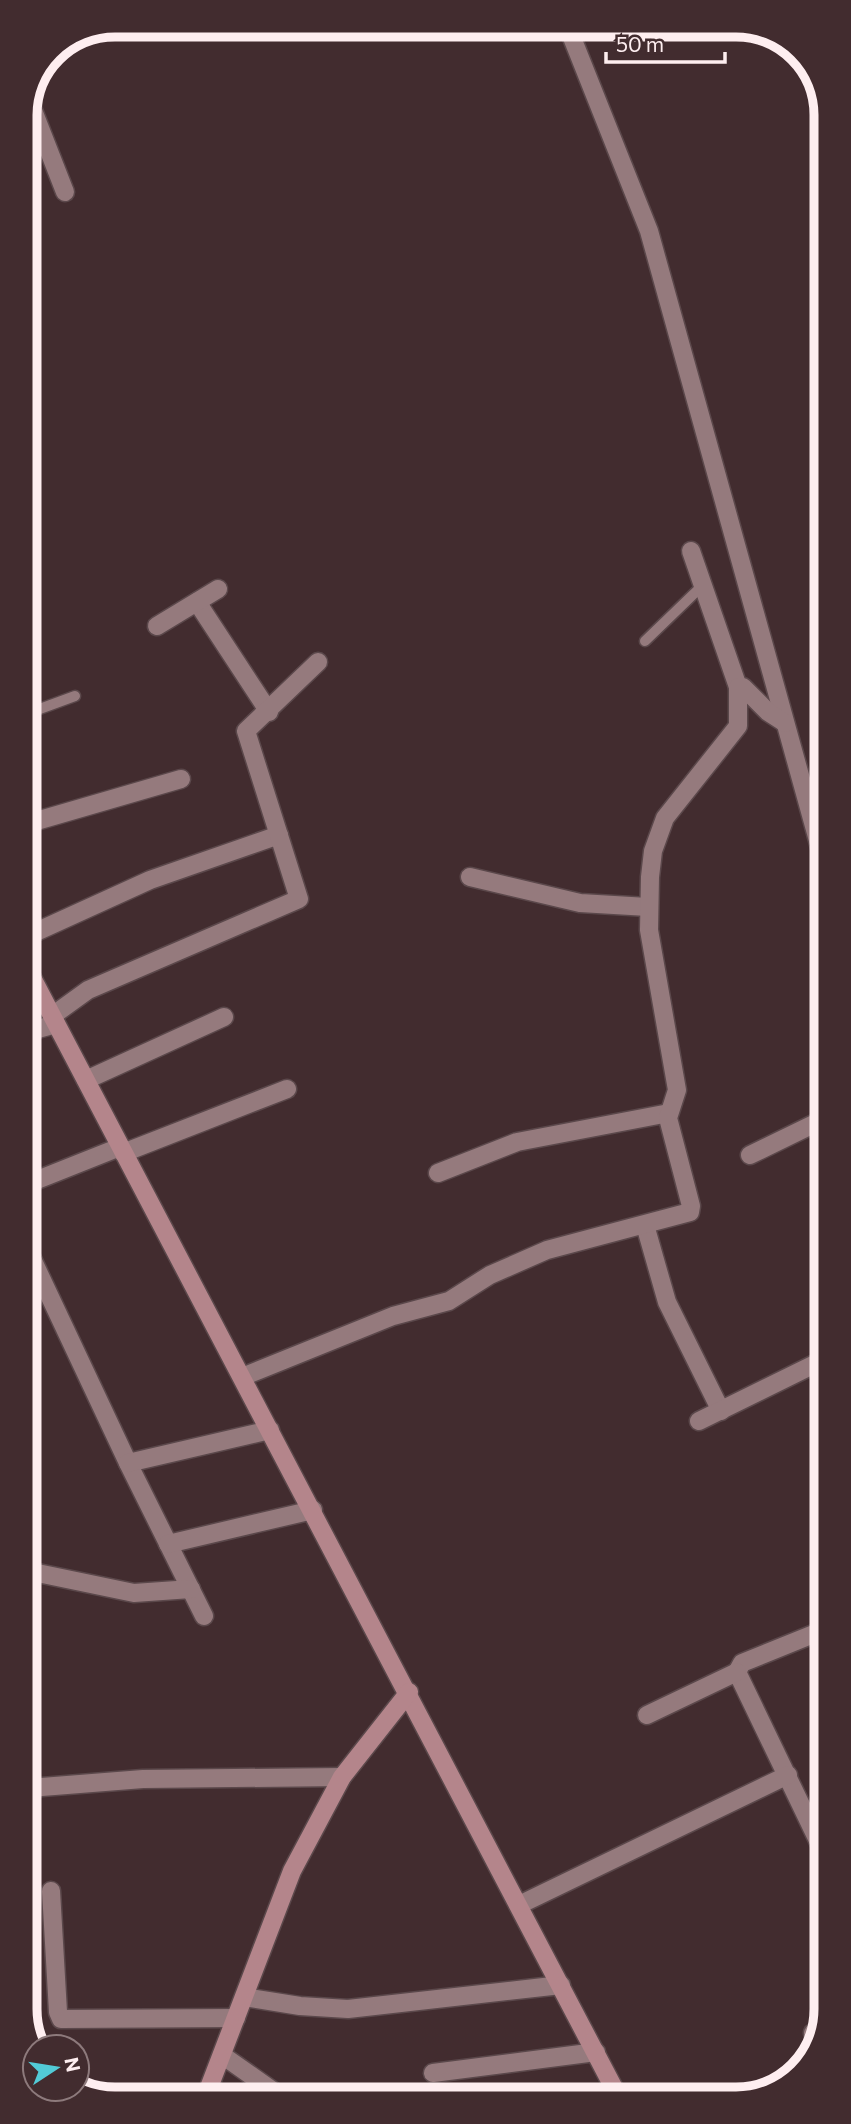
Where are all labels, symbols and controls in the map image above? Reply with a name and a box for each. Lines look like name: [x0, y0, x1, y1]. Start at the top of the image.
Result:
scale bar: [606, 21, 725, 65]
text: 50 m: [616, 31, 664, 56]
north arrow: [21, 2033, 91, 2103]
text: N: [60, 2055, 86, 2074]

